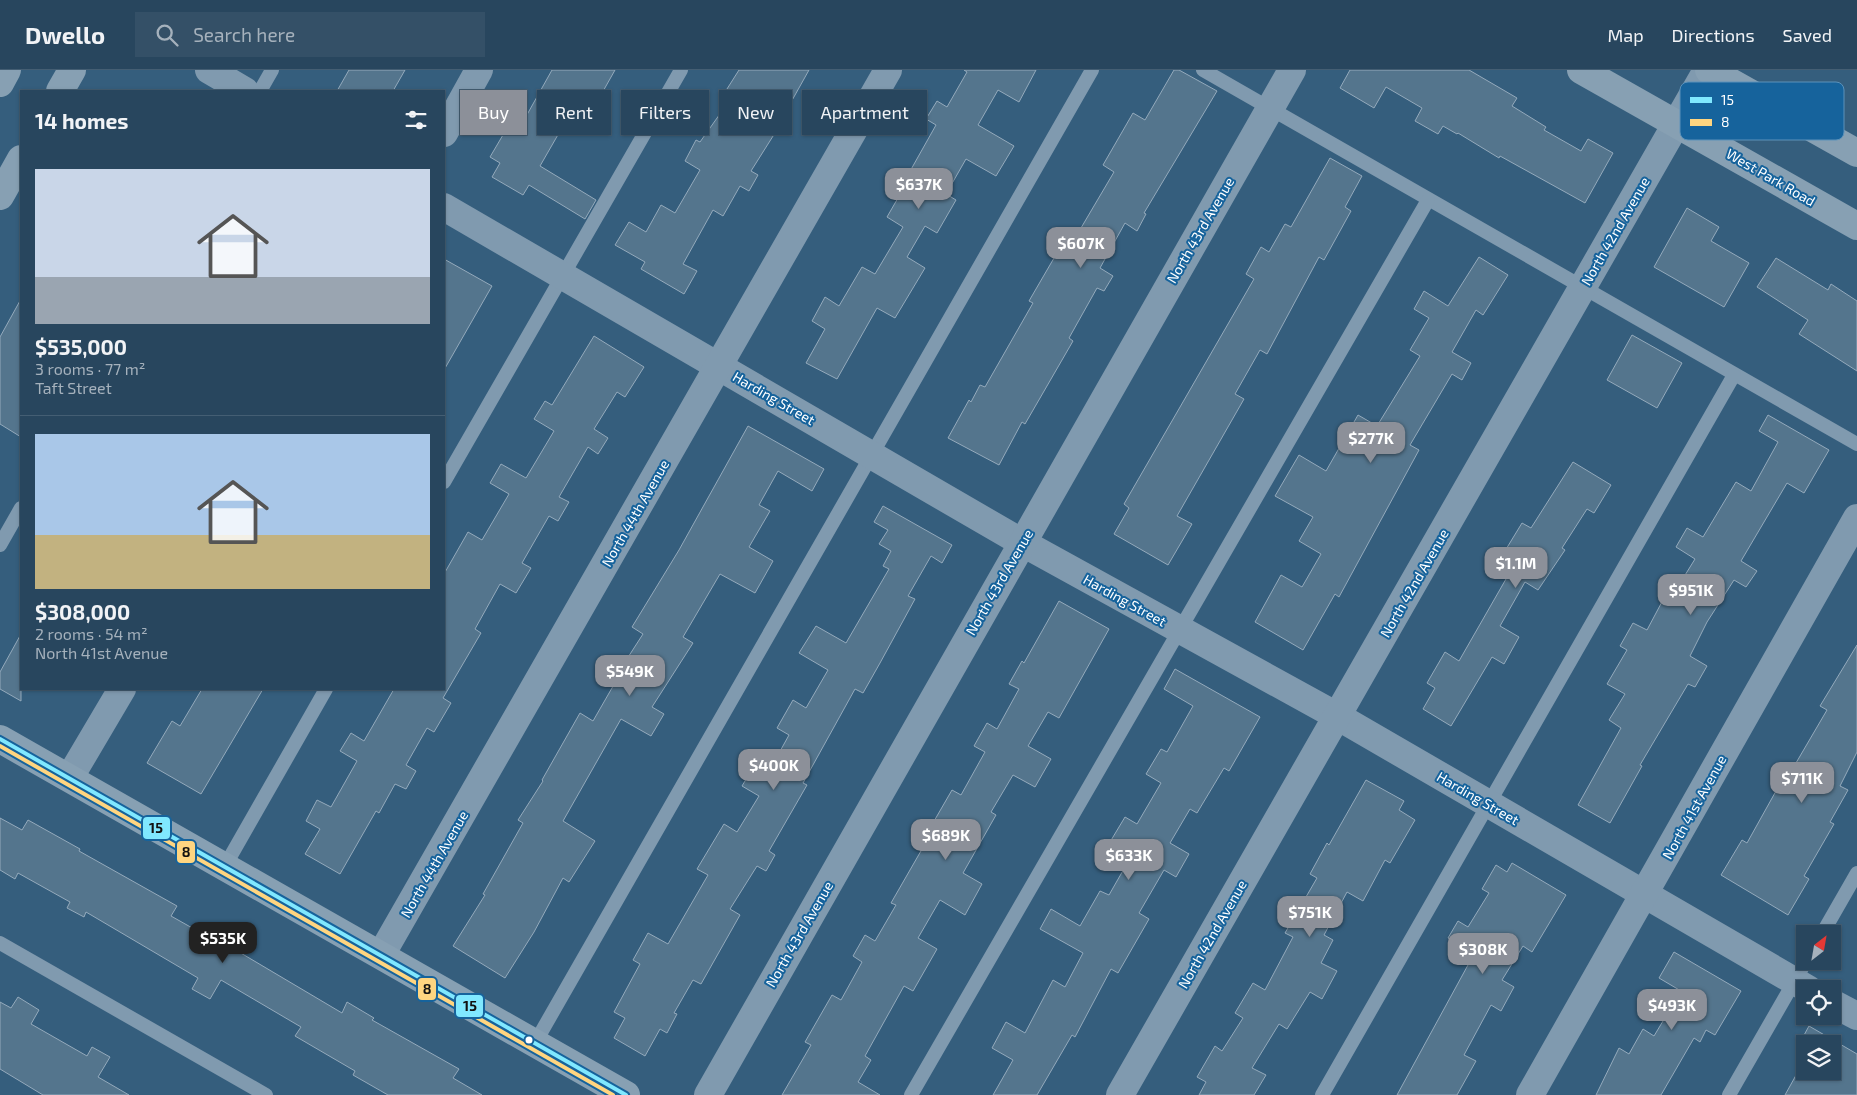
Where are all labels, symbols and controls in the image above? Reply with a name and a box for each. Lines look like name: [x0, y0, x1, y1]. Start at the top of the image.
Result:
search box: [135, 12, 485, 57]
text: Dwello: [25, 20, 105, 49]
icon: search: [153, 21, 181, 49]
text: Search here: [193, 23, 295, 46]
text: Map: [1607, 24, 1644, 46]
text: Directions: [1672, 24, 1755, 46]
text: Saved: [1783, 24, 1832, 46]
legend: [1680, 82, 1844, 140]
chip: Buy: [460, 90, 527, 135]
chip: Rent: [537, 90, 611, 135]
chip: Filters: [621, 90, 709, 135]
chip: New: [719, 90, 792, 135]
chip: Apartment: [802, 90, 927, 135]
text: 15: [1721, 91, 1734, 108]
icon: filters: [402, 106, 430, 134]
text: 14 homes: [35, 108, 129, 133]
text: 8: [1721, 113, 1730, 130]
street label: West Park Road: [1723, 145, 1819, 209]
pin: $637K: [884, 168, 954, 210]
text: $637K: [896, 174, 942, 193]
street label: North 43rd Avenue: [1163, 174, 1237, 286]
street label: North 42nd Avenue: [1577, 174, 1653, 288]
icon: home: [188, 201, 278, 291]
pin: $607K: [1046, 226, 1116, 269]
text: $607K: [1057, 233, 1105, 252]
text: $535,000: [35, 334, 127, 359]
text: 3 rooms · 77 m²: [35, 359, 146, 378]
street label: Harding Street: [730, 368, 818, 428]
text: Taft Street: [35, 378, 112, 397]
pin: $277K: [1336, 422, 1406, 464]
text: $277K: [1348, 428, 1394, 447]
street label: North 44th Avenue: [598, 457, 672, 569]
icon: home: [188, 467, 278, 557]
street label: North 43rd Avenue: [962, 526, 1036, 638]
street label: North 42nd Avenue: [1376, 526, 1452, 640]
pin: $1.1M: [1481, 546, 1551, 589]
text: $1.1M: [1496, 553, 1536, 572]
street label: Harding Street: [1081, 570, 1169, 630]
pin: $951K: [1656, 574, 1726, 616]
text: $951K: [1669, 580, 1713, 599]
text: $308,000: [35, 599, 130, 624]
text: 2 rooms · 54 m²: [35, 624, 148, 643]
text: North 41st Avenue: [35, 643, 168, 662]
pin: $549K: [595, 654, 665, 697]
text: $549K: [606, 661, 654, 680]
pin: $400K: [739, 748, 809, 791]
street label: North 41st Avenue: [1658, 752, 1730, 862]
text: $400K: [749, 755, 799, 774]
pin: $711K: [1767, 762, 1837, 804]
street label: Harding Street: [1434, 768, 1522, 828]
text: $711K: [1781, 768, 1823, 787]
street label: North 44th Avenue: [397, 808, 471, 920]
line badge: 15: [142, 816, 171, 840]
pin: $689K: [911, 818, 981, 861]
text: 15: [149, 819, 163, 836]
text: $689K: [922, 825, 970, 844]
pin: $633K: [1094, 838, 1164, 881]
line badge: 8: [176, 840, 196, 864]
text: 8: [182, 843, 190, 860]
text: $633K: [1105, 845, 1153, 864]
street label: North 42nd Avenue: [1174, 877, 1250, 991]
street label: North 43rd Avenue: [762, 878, 836, 990]
pin: $751K: [1275, 896, 1345, 938]
text: $751K: [1288, 902, 1332, 921]
pin: $535K: [188, 922, 258, 964]
north arrow: [1796, 925, 1841, 970]
map controls: [1796, 925, 1841, 1080]
text: $535K: [200, 928, 246, 947]
pin: $308K: [1448, 932, 1518, 975]
text: $308K: [1459, 939, 1507, 958]
line badge: 8: [417, 977, 437, 1001]
text: 8: [423, 980, 431, 997]
button: locate: [1796, 980, 1841, 1025]
pin: $493K: [1637, 988, 1707, 1031]
line badge: 15: [455, 994, 484, 1018]
text: $493K: [1648, 995, 1696, 1014]
text: 15: [463, 997, 477, 1014]
unlabelled marker: [524, 1035, 534, 1045]
button: layers: [1796, 1035, 1841, 1080]

